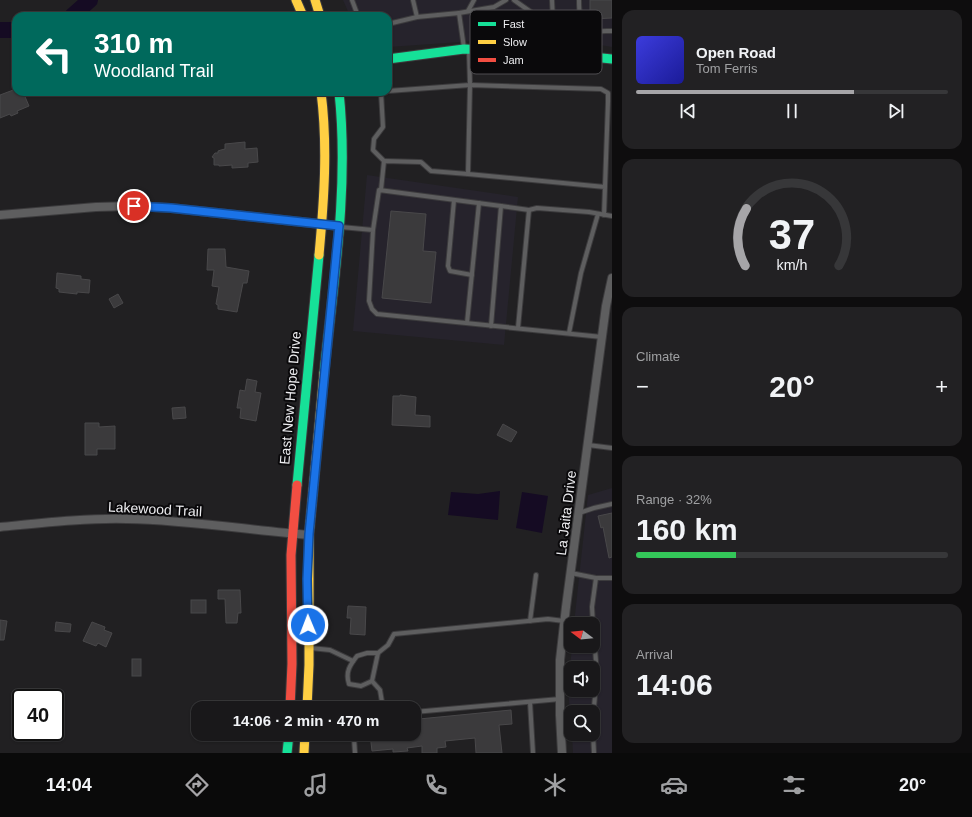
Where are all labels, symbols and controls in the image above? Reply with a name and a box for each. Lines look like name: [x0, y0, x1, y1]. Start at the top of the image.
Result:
legend: [470, 10, 602, 74]
text: Fast: [503, 18, 524, 30]
icon: left: [28, 28, 80, 80]
text: 310 m: [94, 28, 173, 59]
text: Slow: [503, 36, 527, 48]
text: Open Road: [696, 44, 776, 61]
text: Jam: [503, 54, 524, 66]
text: Woodland Trail: [94, 61, 214, 81]
text: Tom Ferris: [696, 61, 757, 76]
icon: previous: [677, 100, 699, 122]
icon: pause: [781, 100, 803, 122]
icon: next: [885, 100, 907, 122]
pin: [117, 189, 151, 223]
icon: arrive: [123, 195, 145, 217]
text: 37: [769, 211, 815, 258]
text: km/h: [777, 256, 808, 272]
street label: East New Hope Drive: [276, 330, 304, 465]
text: Climate: [636, 349, 680, 364]
text: 20°: [769, 370, 815, 403]
text: −: [636, 374, 649, 399]
text: +: [935, 374, 948, 399]
street label: La Jaita Drive: [553, 469, 579, 556]
text: Range · 32%: [636, 492, 712, 507]
street label: Lakewood Trail: [108, 499, 202, 519]
text: 160 km: [636, 513, 738, 546]
position arrow: [287, 604, 329, 646]
north arrow: [564, 617, 600, 653]
map controls: [564, 617, 600, 741]
text: Arrival: [636, 647, 673, 662]
button: sound: [564, 661, 600, 697]
text: 14:06: [636, 668, 713, 701]
speed limit sign: 40: [12, 689, 64, 741]
button: search: [564, 705, 600, 741]
text: 14:06 · 2 min · 470 m: [233, 712, 379, 729]
icon: directions: [183, 771, 211, 799]
icon: music: [302, 771, 330, 799]
icon: phone: [422, 771, 450, 799]
icon: climate: [541, 771, 569, 799]
icon: car: [660, 771, 688, 799]
icon: filters: [780, 771, 808, 799]
text: 14:04: [46, 775, 92, 795]
text: 20°: [899, 775, 926, 795]

